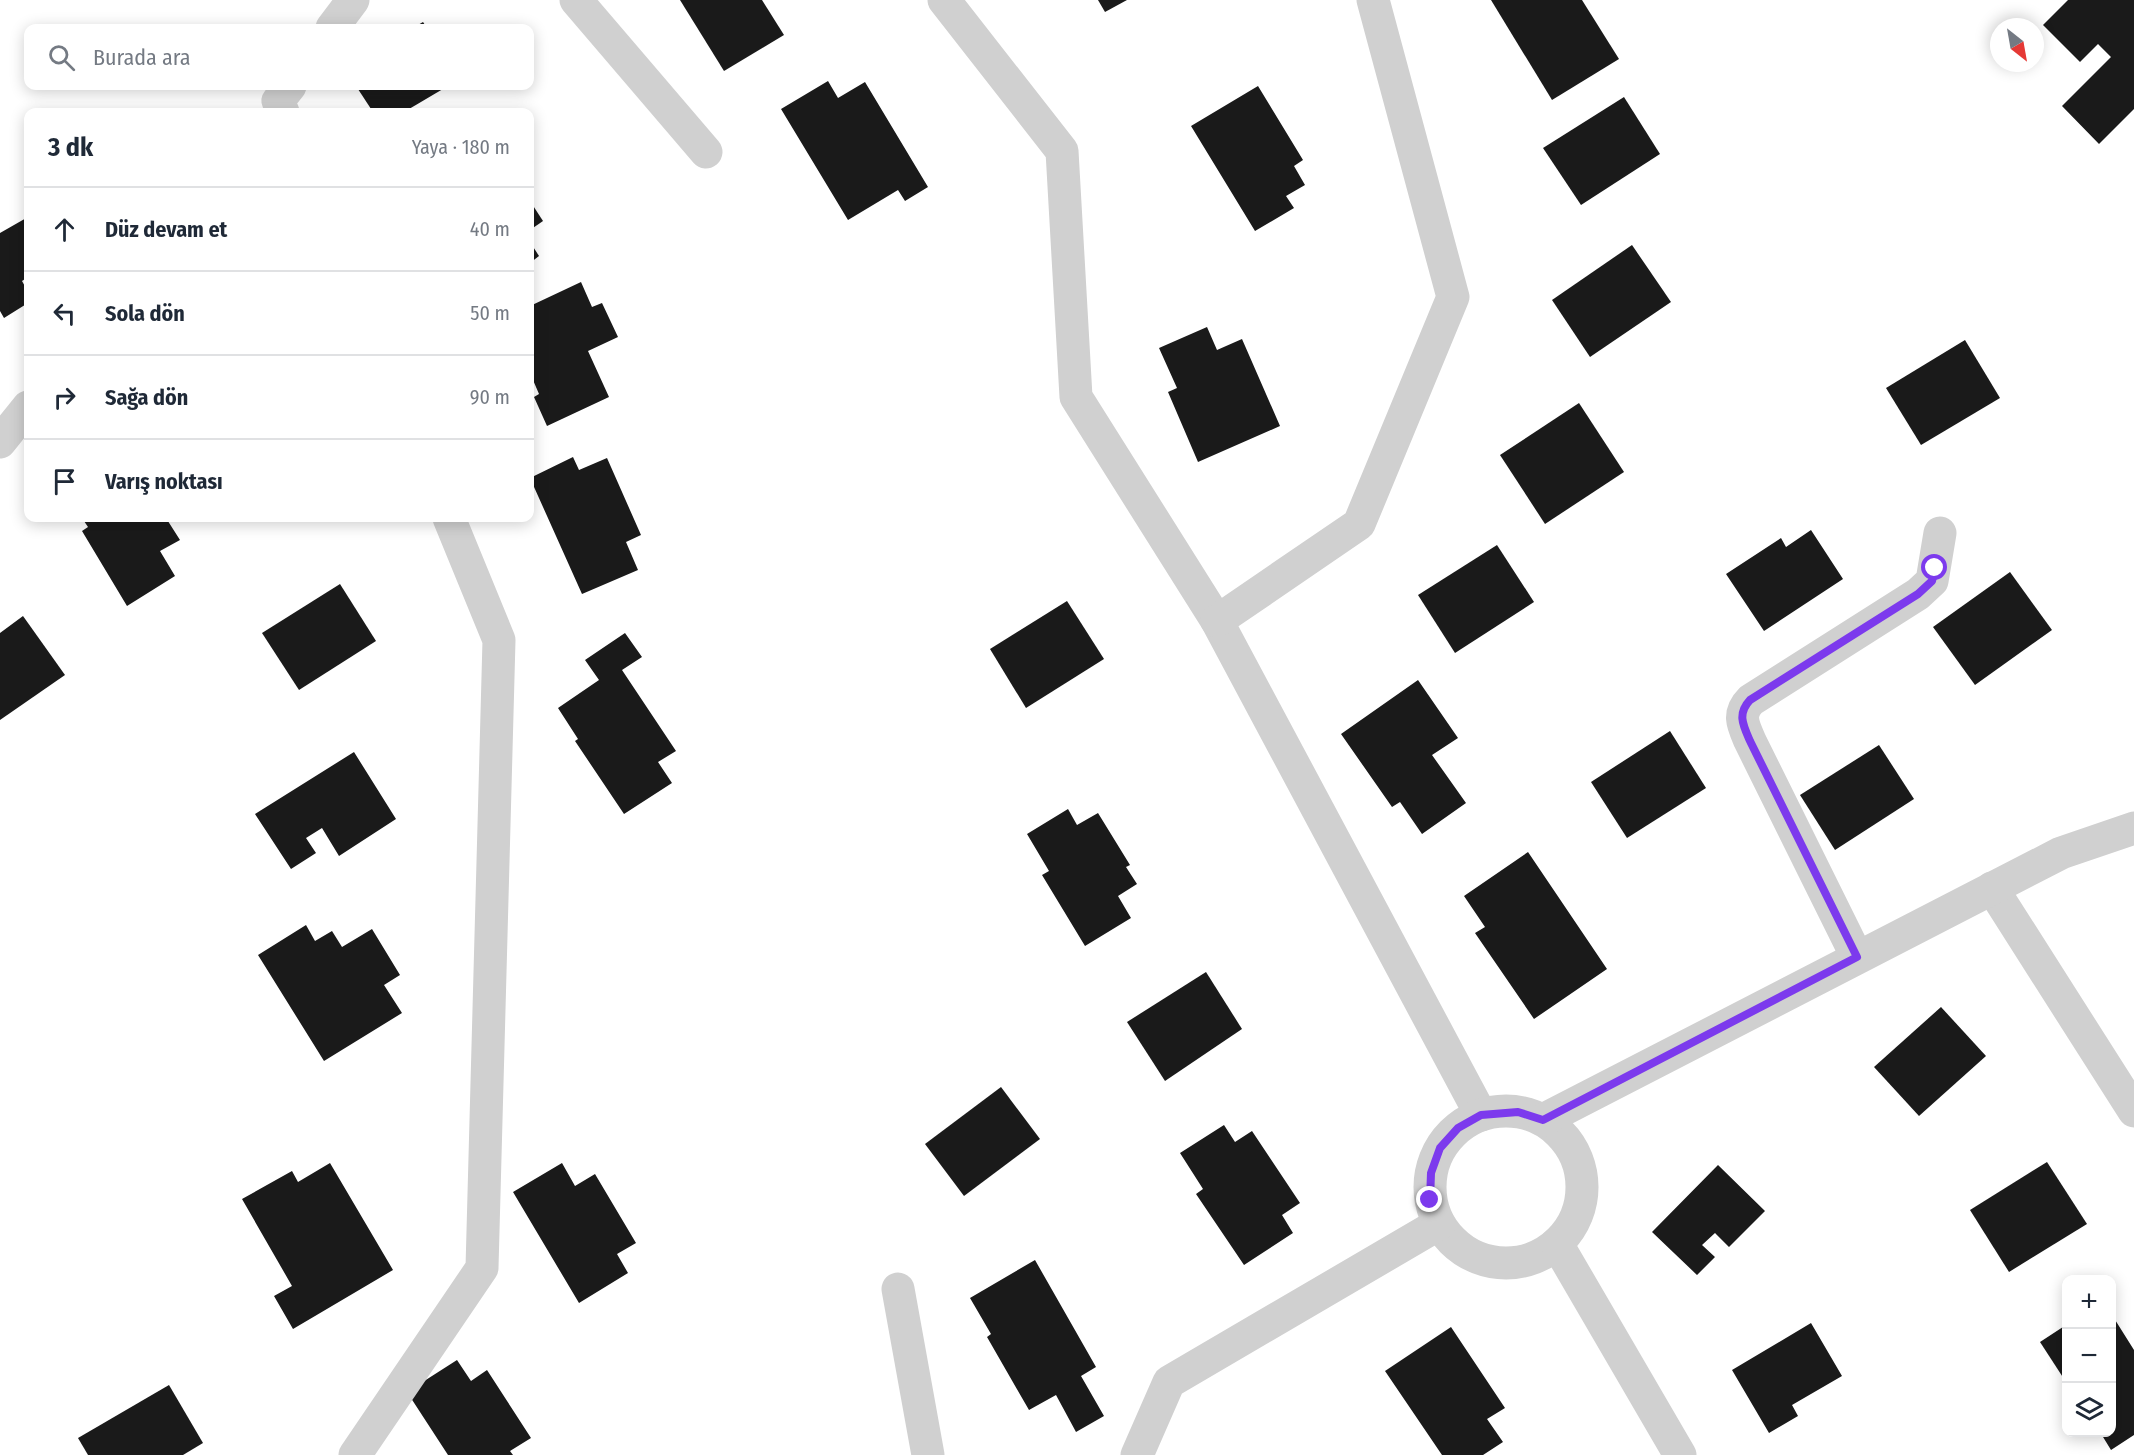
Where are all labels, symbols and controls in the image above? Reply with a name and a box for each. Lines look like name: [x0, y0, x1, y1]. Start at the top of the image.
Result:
north arrow: [1990, 18, 2044, 72]
search box: [24, 24, 534, 90]
icon: search: [45, 41, 78, 74]
text: Burada ara: [93, 44, 191, 71]
text: 3 dk: [48, 132, 93, 163]
text: Yaya · 180 m: [412, 135, 510, 159]
icon: ahead: [48, 213, 81, 246]
text: Düz devam et: [105, 216, 227, 243]
text: 40 m: [470, 217, 510, 241]
icon: left: [48, 297, 81, 330]
text: Sola dön: [105, 300, 185, 327]
text: 50 m: [470, 301, 510, 325]
icon: right: [48, 381, 81, 414]
text: Sağa dön: [105, 384, 188, 411]
text: 90 m: [470, 385, 510, 409]
icon: arrive: [48, 465, 81, 498]
text: Varış noktası: [105, 468, 223, 495]
route start: [1921, 554, 1947, 580]
route end: [1416, 1186, 1442, 1212]
map controls: [2062, 1275, 2116, 1437]
button: +: [2062, 1275, 2116, 1329]
button: −: [2062, 1329, 2116, 1383]
button: layers: [2062, 1383, 2116, 1437]

